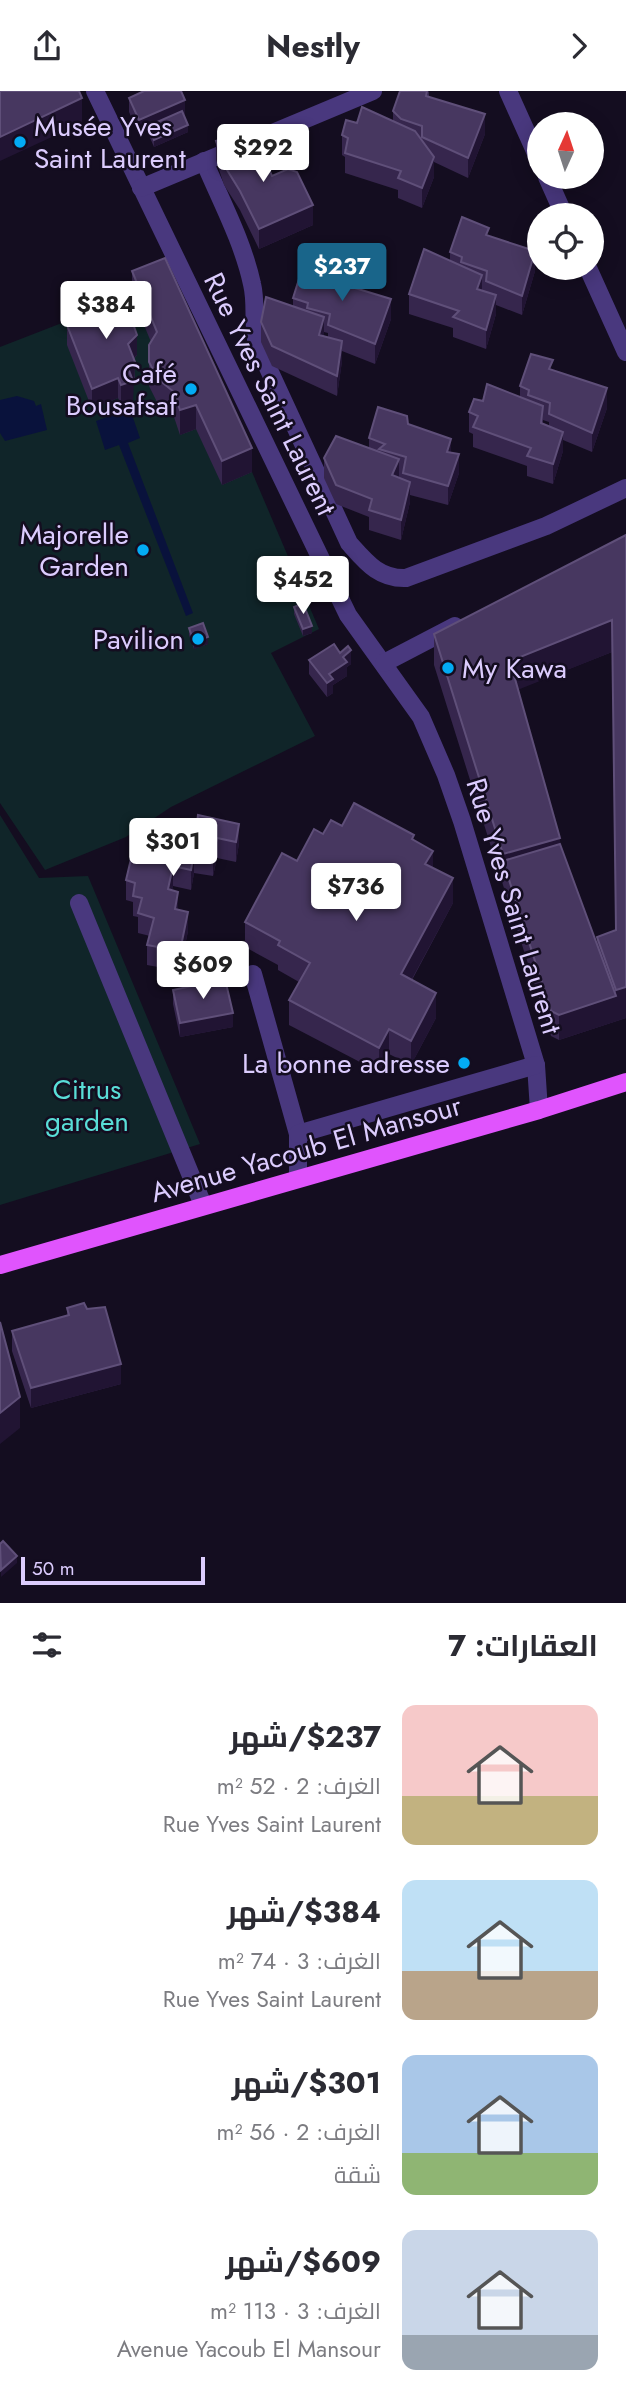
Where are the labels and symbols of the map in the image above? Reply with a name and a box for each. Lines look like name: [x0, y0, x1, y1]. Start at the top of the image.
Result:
place label: Musée Yves Saint Laurent: [34, 106, 186, 179]
north arrow: [527, 112, 604, 189]
pin: $292: [222, 125, 304, 184]
marker: Musée Yves Saint Laurent: [12, 134, 28, 150]
pin: $237: [301, 243, 383, 303]
street label: Rue Yves Saint Laurent: [193, 266, 347, 523]
pin: $384: [65, 281, 147, 341]
place label: Café Bousafsaf: [66, 353, 178, 426]
marker: Café Bousafsaf: [183, 381, 199, 397]
place label: Majorelle Garden: [20, 514, 129, 587]
marker: Majorelle Garden: [135, 542, 151, 558]
pin: $452: [262, 557, 344, 616]
place label: Pavilion: [93, 619, 184, 660]
marker: Pavilion: [190, 631, 206, 647]
place label: My Kawa: [462, 648, 567, 689]
marker: My Kawa: [440, 660, 456, 676]
street label: Rue Yves Saint Laurent: [456, 773, 573, 1039]
pin: $301: [132, 819, 214, 878]
pin: $736: [315, 863, 397, 923]
pin: $609: [162, 941, 244, 1001]
place label: La bonne adresse: [242, 1043, 450, 1084]
marker: La bonne adresse: [456, 1055, 472, 1071]
park label: Citrus garden: [45, 1069, 129, 1142]
street label: Avenue Yacoub El Mansour: [146, 1085, 467, 1213]
scale bar: [21, 1554, 205, 1586]

